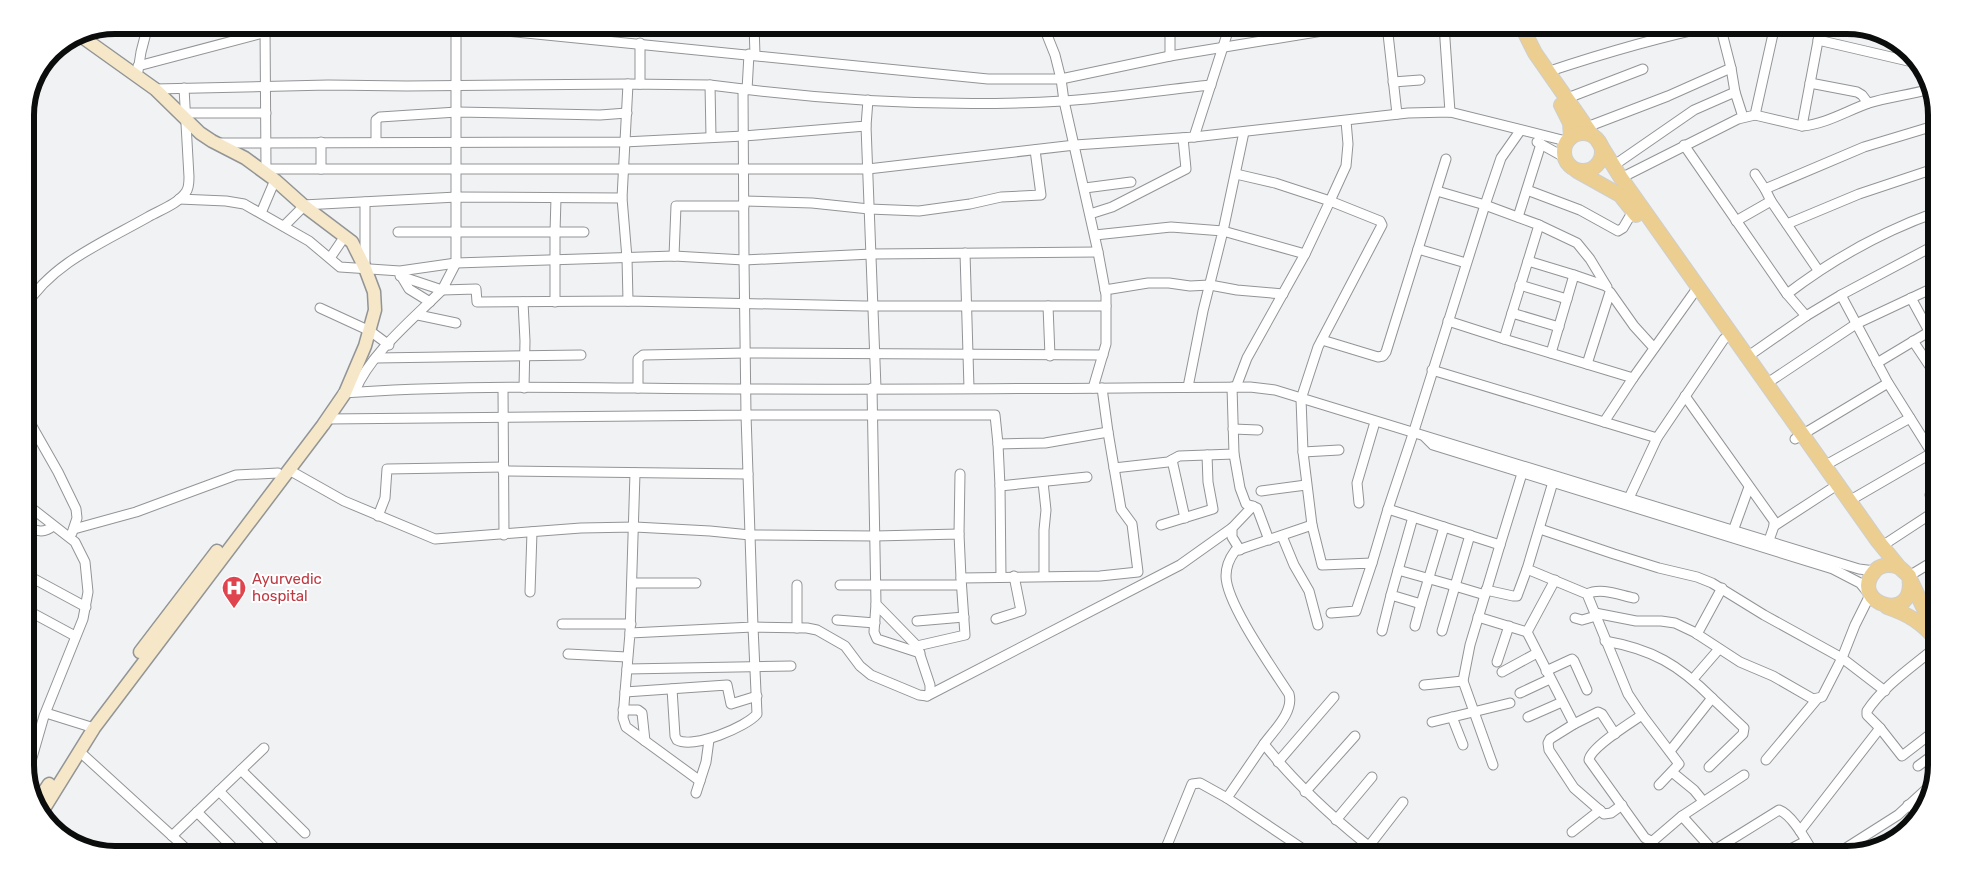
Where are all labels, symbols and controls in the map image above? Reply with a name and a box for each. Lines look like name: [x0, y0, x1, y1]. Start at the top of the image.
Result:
place label: Ayurvedic hospital: [252, 570, 322, 605]
hospital icon: Ayurvedic hospital: [221, 575, 247, 609]

